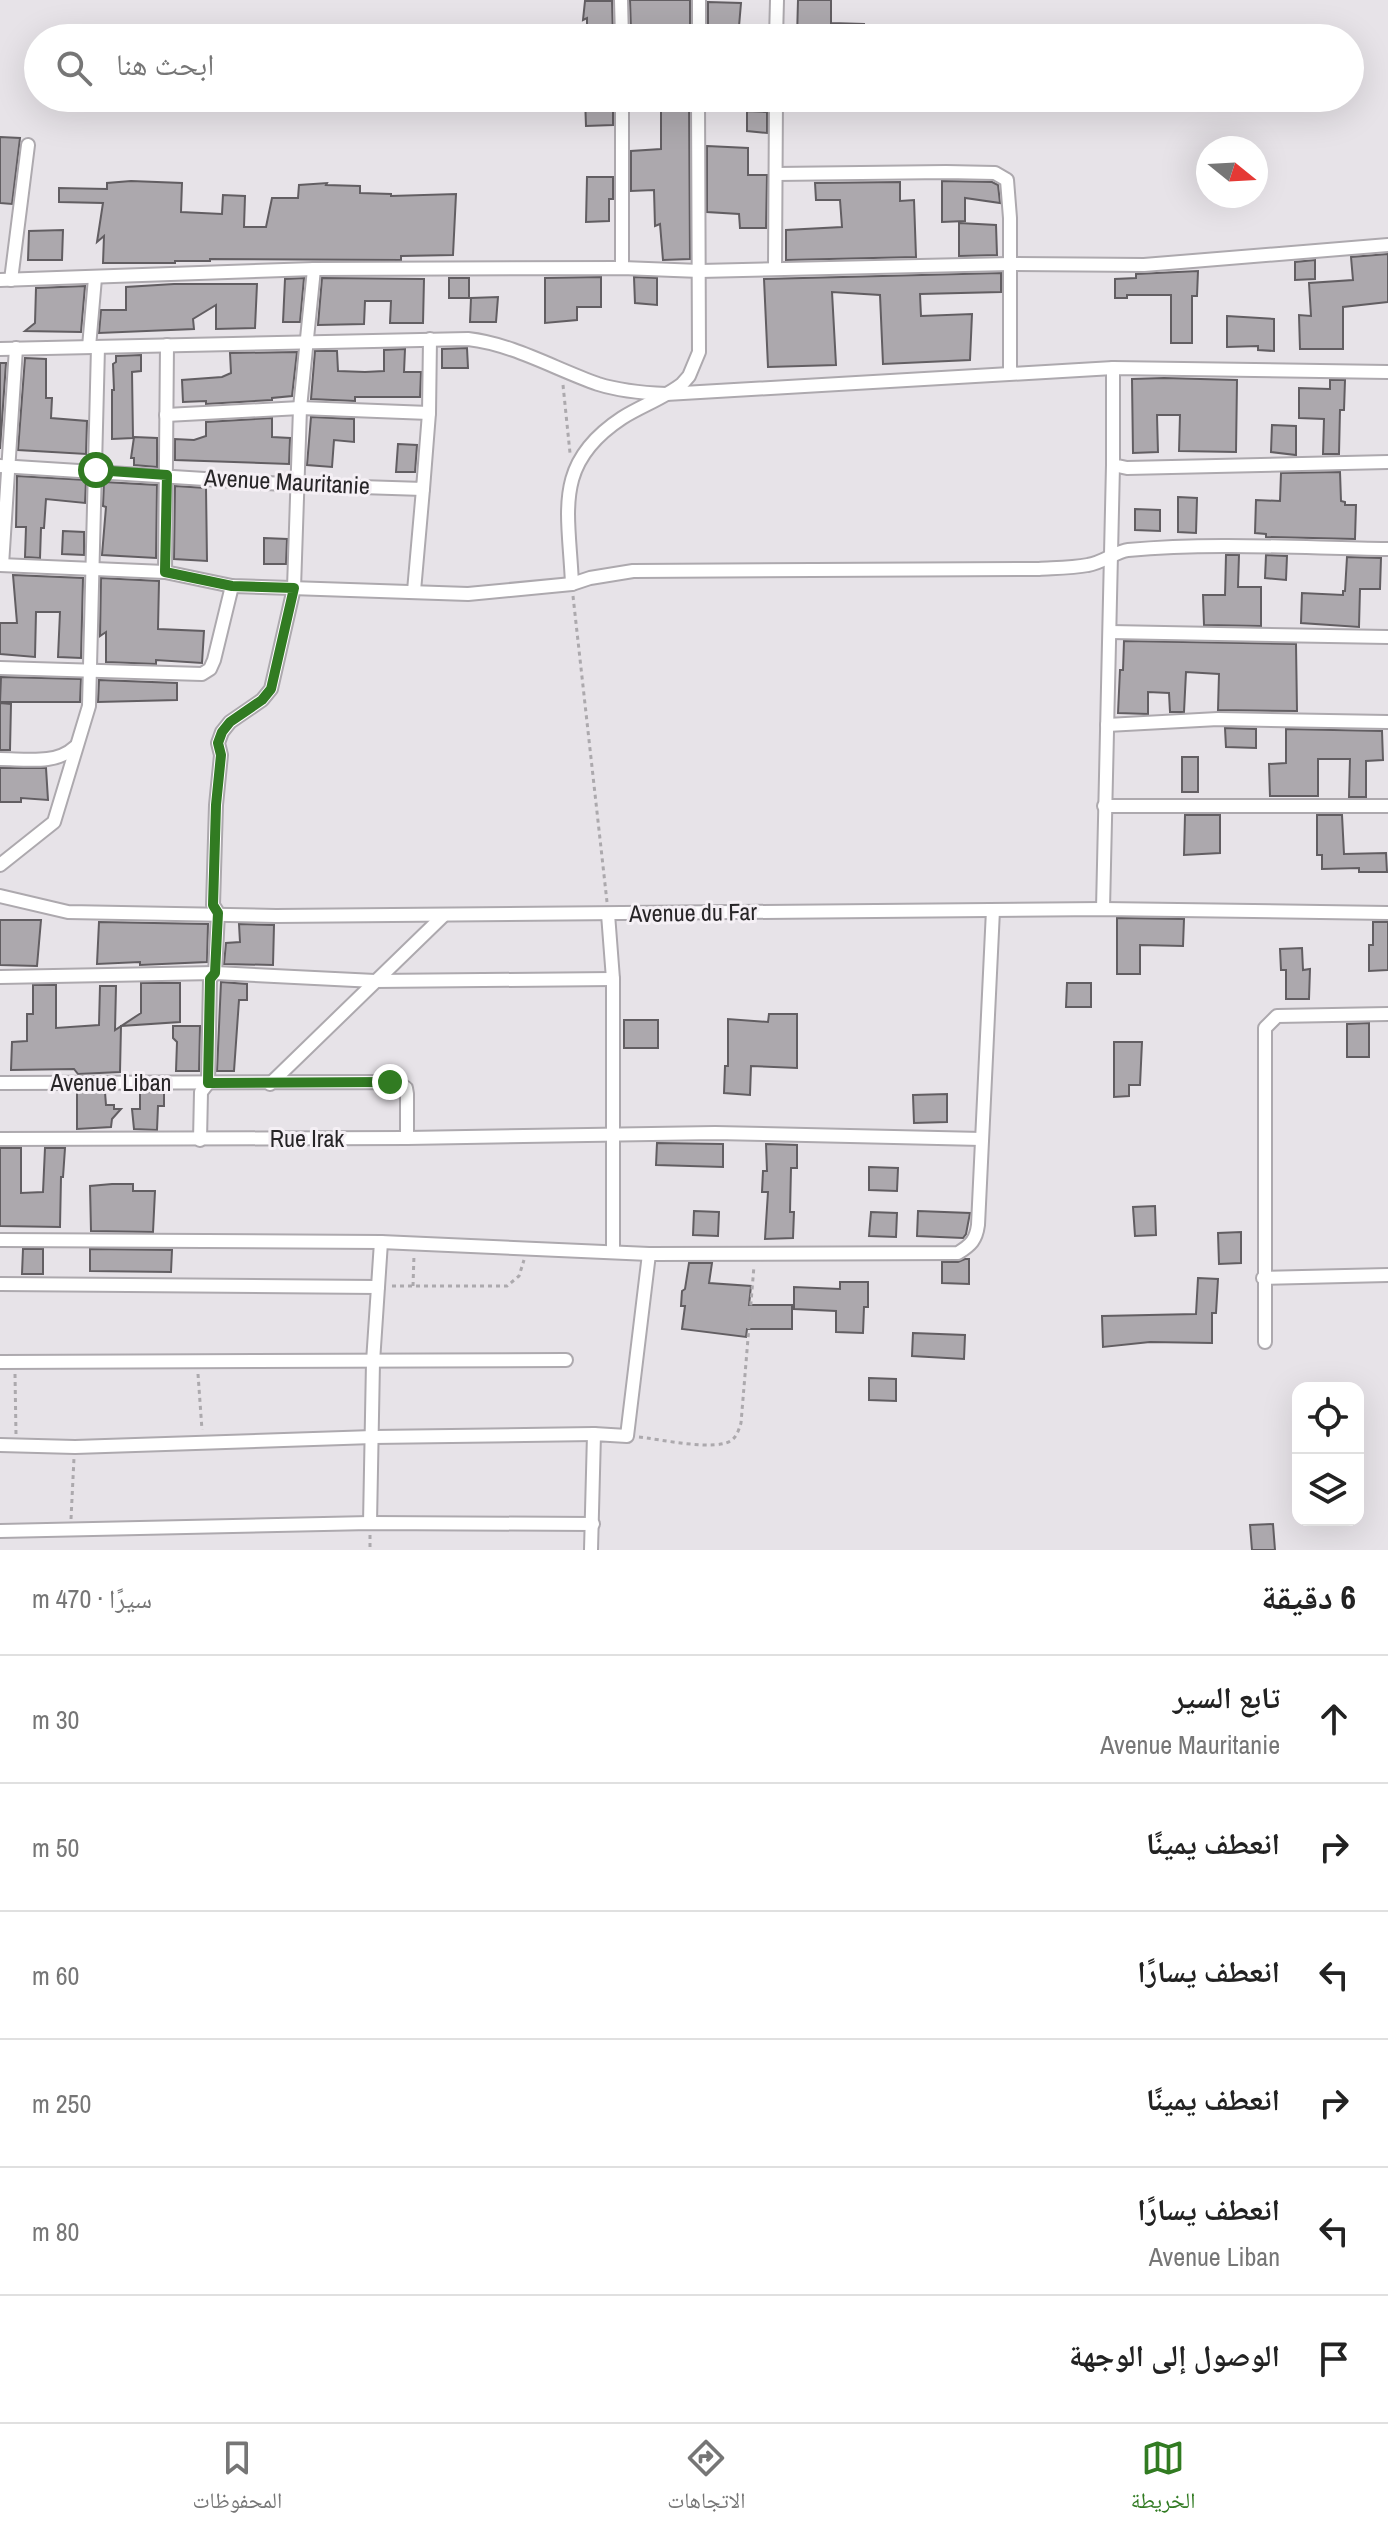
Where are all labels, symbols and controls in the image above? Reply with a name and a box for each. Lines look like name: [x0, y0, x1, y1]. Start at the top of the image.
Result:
search box: [24, 24, 1364, 112]
text: ابحث هنا: [116, 44, 214, 84]
icon: search: [52, 46, 96, 90]
north arrow: [1196, 136, 1268, 208]
route start: [78, 452, 114, 488]
street label: Avenue Mauritanie: [202, 461, 371, 501]
street label: Avenue du Far: [628, 895, 758, 929]
route end: [372, 1064, 408, 1100]
street label: Avenue Liban: [49, 1066, 172, 1098]
street label: Rue Irak: [270, 1122, 344, 1154]
map controls: [1292, 1382, 1364, 1526]
button: locate: [1292, 1382, 1364, 1454]
button: layers: [1292, 1454, 1364, 1526]
text: 6 دقيقة: [1261, 1574, 1356, 1620]
text: سيرًا · 470 m: [32, 1581, 152, 1616]
text: تابع السير: [1173, 1677, 1280, 1717]
icon: ahead: [1312, 1697, 1356, 1741]
text: 30 m: [32, 1702, 79, 1737]
text: Avenue Mauritanie: [1100, 1727, 1280, 1762]
text: انعطف يمينًا: [1146, 1823, 1280, 1863]
icon: right: [1312, 1825, 1356, 1869]
text: 50 m: [32, 1830, 79, 1865]
text: انعطف يسارًا: [1137, 1951, 1280, 1991]
icon: left: [1312, 1953, 1356, 1997]
text: 60 m: [32, 1958, 79, 1993]
text: انعطف يمينًا: [1146, 2079, 1280, 2119]
icon: right: [1312, 2081, 1356, 2125]
text: 250 m: [32, 2086, 91, 2121]
text: انعطف يسارًا: [1137, 2189, 1280, 2229]
icon: left: [1312, 2209, 1356, 2253]
text: 80 m: [32, 2214, 79, 2249]
text: Avenue Liban: [1149, 2239, 1280, 2274]
text: الوصول إلى الوجهة: [1069, 2335, 1280, 2375]
icon: arrive: [1312, 2337, 1356, 2381]
tab: المحفوظات: [193, 2436, 282, 2522]
tab: الاتجاهات: [667, 2436, 745, 2522]
tab: الخريطة: [1131, 2436, 1195, 2522]

